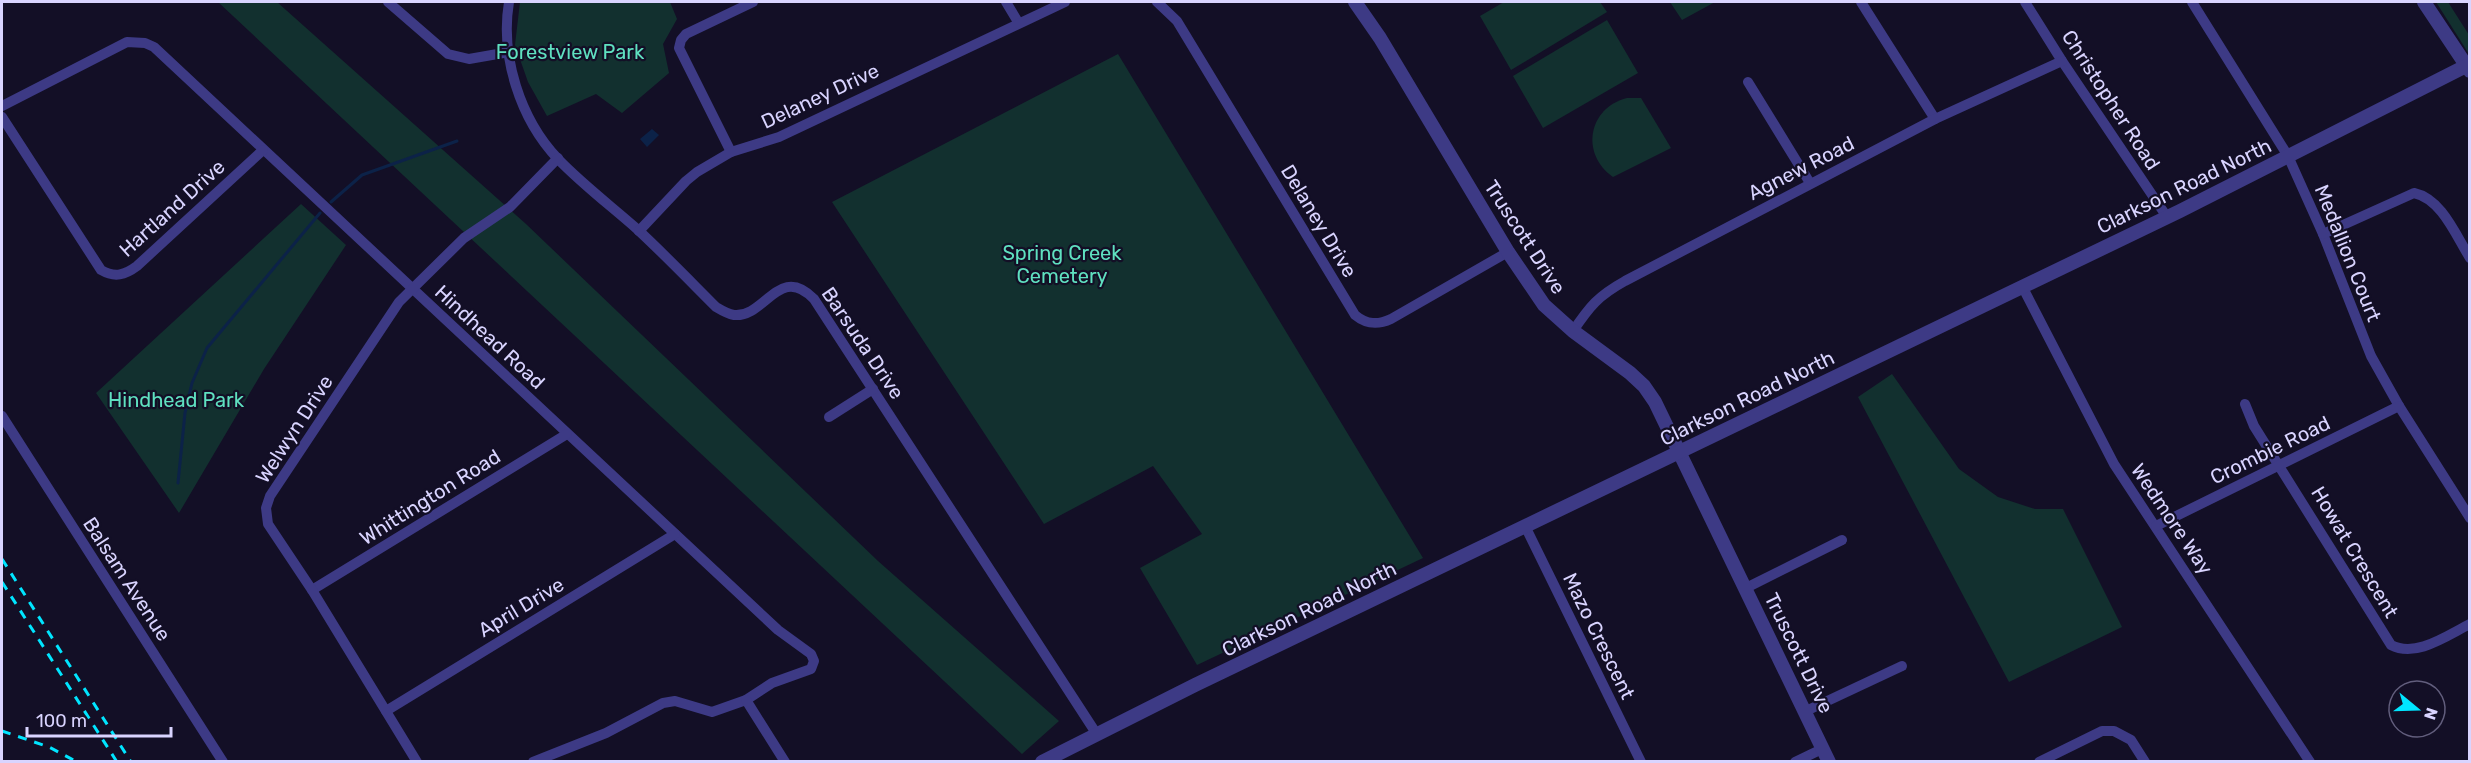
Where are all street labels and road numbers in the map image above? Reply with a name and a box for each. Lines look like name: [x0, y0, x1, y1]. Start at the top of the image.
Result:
street label: Christopher Road: [2057, 25, 2165, 175]
street label: Delaney Drive: [757, 58, 883, 134]
street label: Agnew Road: [1744, 131, 1858, 205]
street label: Clarkson Road North: [2093, 133, 2275, 239]
street label: Hartland Drive: [114, 154, 230, 262]
street label: Delaney Drive: [1276, 160, 1362, 282]
street label: Truscott Drive: [1479, 176, 1571, 298]
street label: Medallion Court: [2310, 181, 2386, 325]
street label: Hindhead Road: [430, 280, 550, 394]
street label: Barsuda Drive: [817, 282, 909, 404]
street label: Clarkson Road North: [1656, 345, 1838, 451]
street label: Welwyn Drive: [250, 371, 338, 487]
street label: Crombie Road: [2206, 411, 2334, 489]
street label: Whittington Road: [355, 444, 505, 550]
street label: Wedmore Way: [2126, 459, 2218, 579]
street label: Howat Crescent: [2306, 482, 2404, 622]
street label: Balsam Avenue: [78, 513, 176, 645]
street label: Clarkson Road North: [1218, 556, 1400, 662]
street label: Mazo Crescent: [1558, 569, 1640, 703]
street label: April Drive: [474, 572, 568, 642]
street label: Truscott Drive: [1760, 589, 1838, 717]

